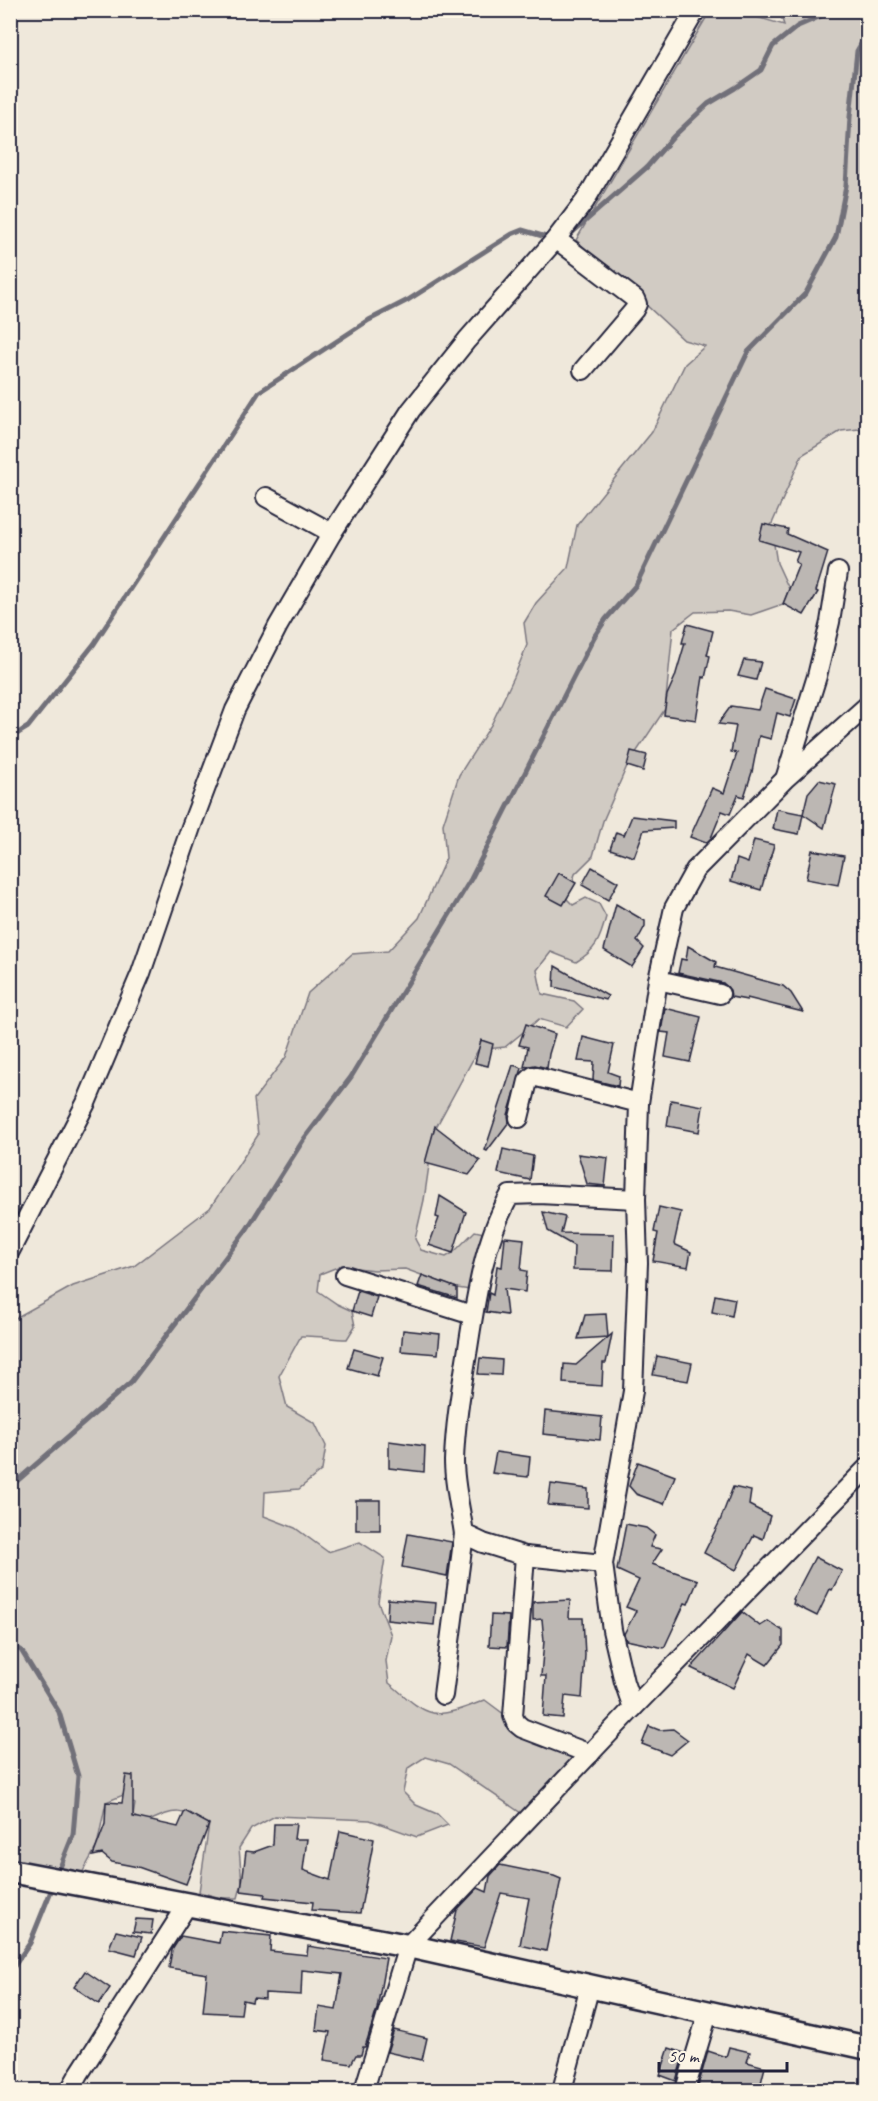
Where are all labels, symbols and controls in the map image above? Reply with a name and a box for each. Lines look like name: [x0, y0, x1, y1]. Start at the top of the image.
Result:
scale bar: [659, 2035, 786, 2073]
text: 50 m: [668, 2045, 701, 2067]

